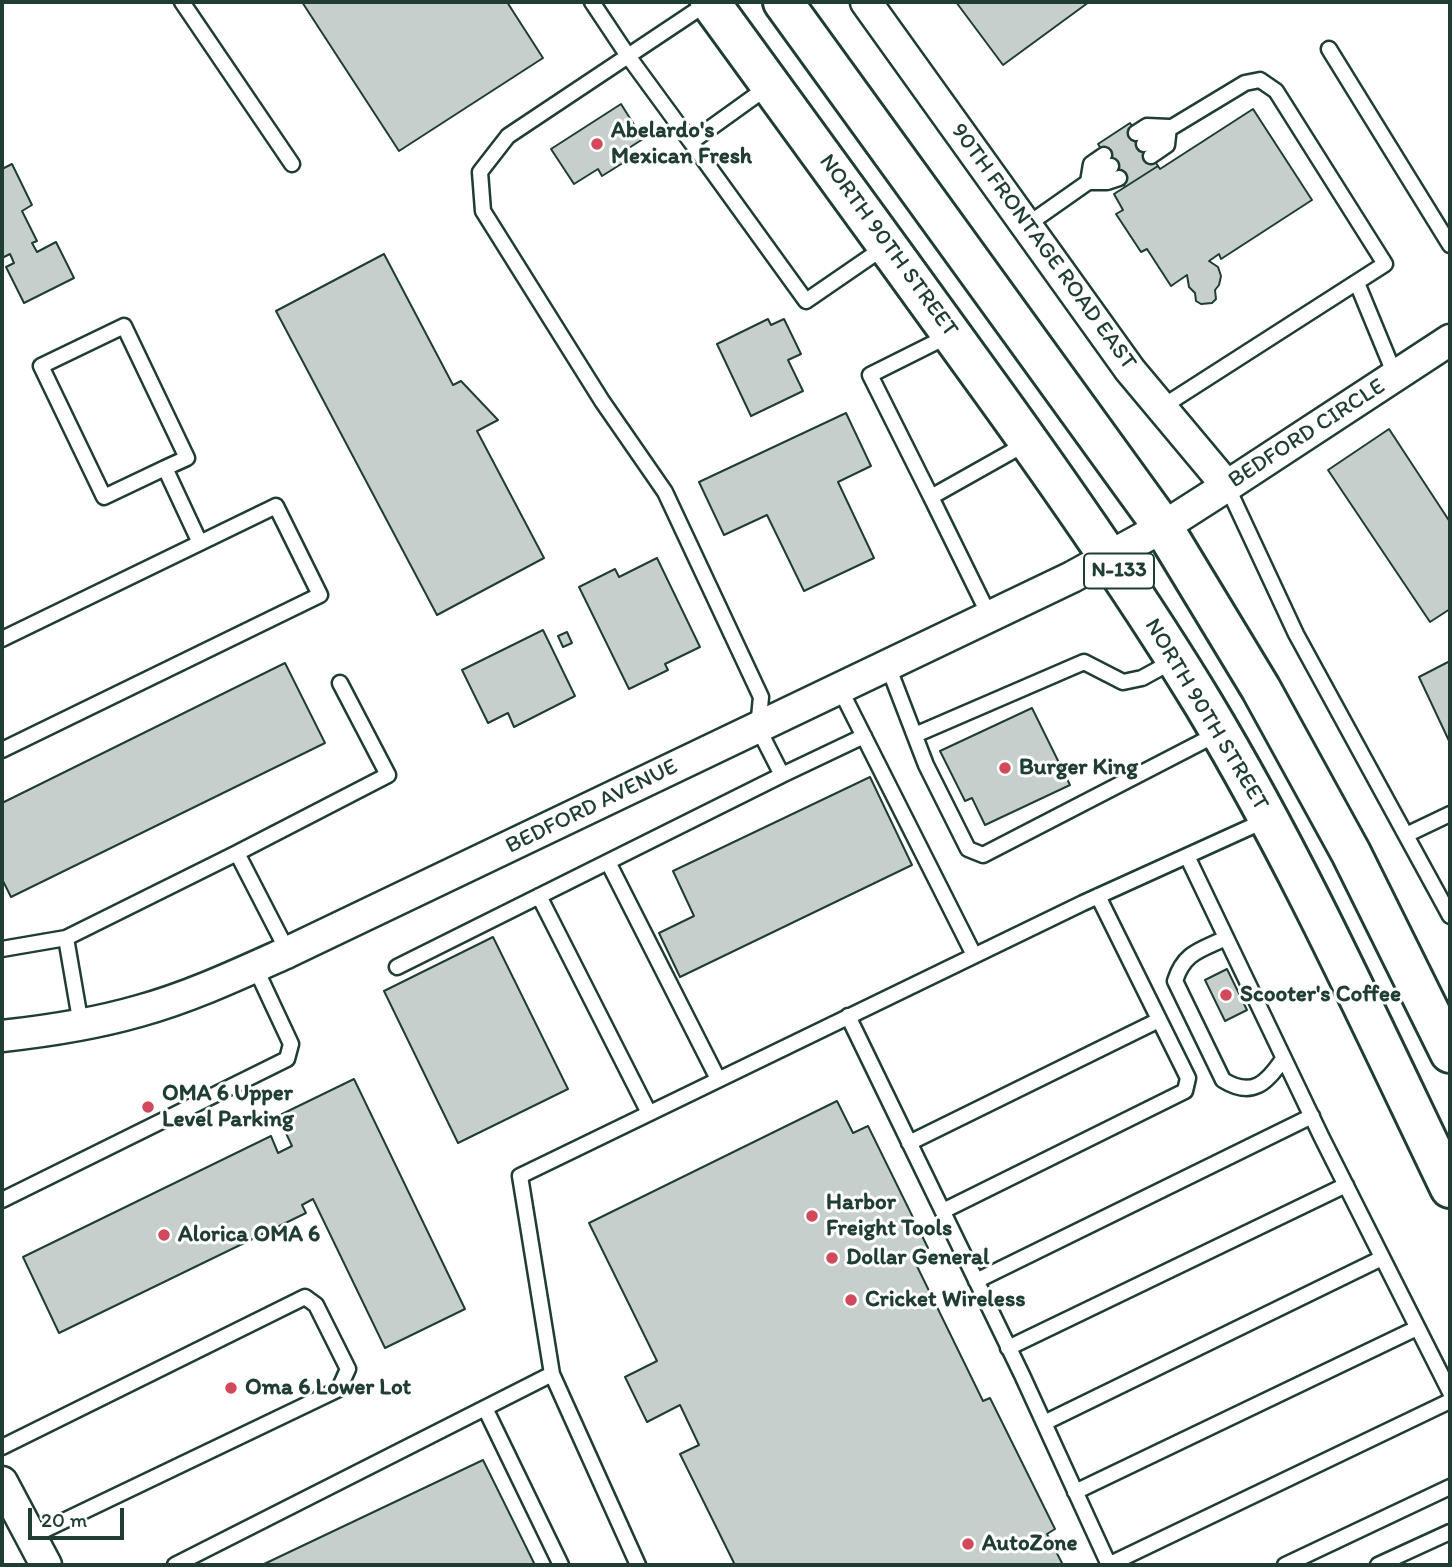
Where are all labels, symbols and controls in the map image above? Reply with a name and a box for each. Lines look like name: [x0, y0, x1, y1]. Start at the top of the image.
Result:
place label: Abelardo's Mexican Fresh: [611, 117, 752, 171]
street label: 90TH FRONTAGE ROAD EAST: [944, 118, 1142, 376]
marker: Abelardo's Mexican Fresh: [589, 136, 605, 152]
street label: NORTH 90TH STREET: [812, 149, 964, 343]
street label: BEDFORD CIRCLE: [1224, 373, 1390, 495]
road number: N-133: [1084, 554, 1154, 588]
street label: NORTH 90TH STREET: [1138, 614, 1274, 816]
street label: BEDFORD AVENUE: [502, 753, 682, 861]
place label: Burger King: [1019, 754, 1138, 782]
marker: Burger King: [997, 760, 1013, 776]
place label: Scooter's Coffee: [1240, 981, 1401, 1009]
marker: Scooter's Coffee: [1218, 987, 1234, 1003]
place label: OMA 6 Upper Level Parking: [162, 1080, 294, 1134]
marker: OMA 6 Upper Level Parking: [140, 1099, 156, 1115]
place label: Harbor Freight Tools: [826, 1189, 952, 1243]
marker: Harbor Freight Tools: [804, 1208, 820, 1224]
place label: Alorica OMA 6: [178, 1221, 320, 1249]
marker: Alorica OMA 6: [156, 1227, 172, 1243]
place label: Dollar General: [846, 1244, 990, 1272]
marker: Dollar General: [824, 1250, 840, 1266]
place label: Cricket Wireless: [865, 1286, 1025, 1314]
marker: Cricket Wireless: [843, 1292, 859, 1308]
place label: Oma 6 Lower Lot: [245, 1374, 411, 1402]
marker: Oma 6 Lower Lot: [223, 1380, 239, 1396]
scale bar: [32, 1494, 128, 1538]
text: 20 m: [41, 1507, 87, 1532]
place label: AutoZone: [982, 1530, 1078, 1558]
marker: AutoZone: [960, 1536, 976, 1552]

